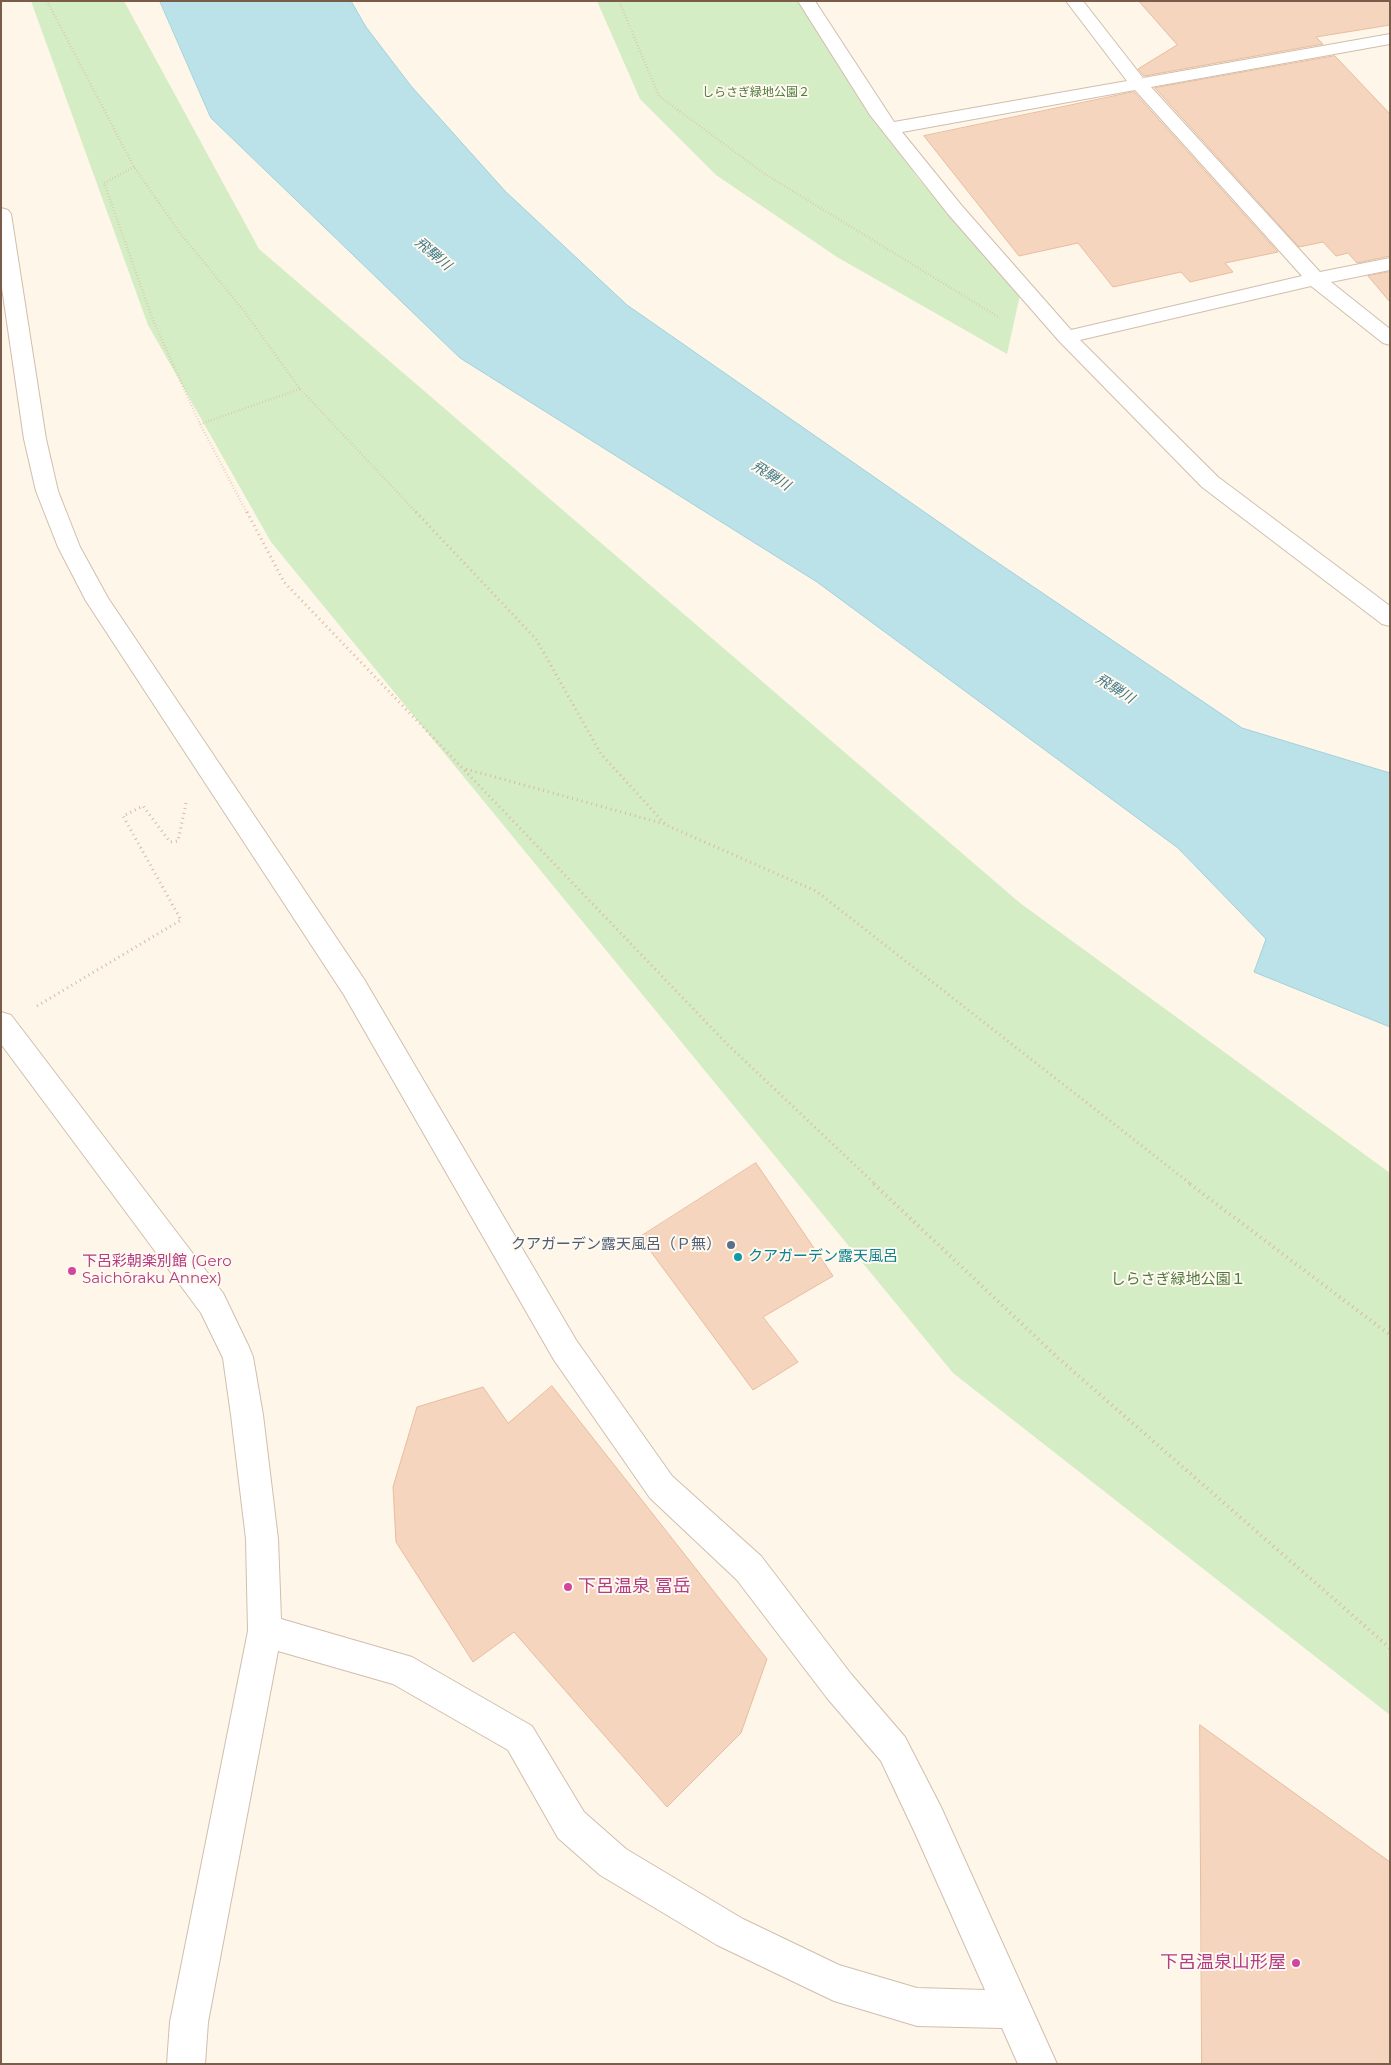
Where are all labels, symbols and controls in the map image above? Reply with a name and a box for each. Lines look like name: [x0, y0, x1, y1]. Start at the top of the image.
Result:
park label: しらさぎ緑地公園２: [702, 85, 810, 99]
water label: 飛騨川: [412, 234, 454, 274]
water label: 飛騨川: [749, 458, 793, 494]
water label: 飛騨川: [1093, 671, 1137, 707]
place label: クアガーデン露天風呂（Ｐ無）: [511, 1236, 721, 1254]
marker: クアガーデン露天風呂（Ｐ無）: [725, 1239, 737, 1251]
place label: クアガーデン露天風呂: [748, 1248, 898, 1266]
marker: クアガーデン露天風呂: [732, 1251, 744, 1263]
place label: 下呂彩朝楽別館 (Gero Saichōraku Annex): [82, 1253, 232, 1288]
marker: 下呂彩朝楽別館 (Gero Saichōraku Annex): [66, 1265, 78, 1277]
park label: しらさぎ緑地公園１: [1111, 1271, 1245, 1289]
place label: 下呂温泉 冨岳: [578, 1576, 691, 1598]
marker: 下呂温泉 冨岳: [562, 1581, 574, 1593]
place label: 下呂温泉山形屋: [1160, 1952, 1286, 1974]
marker: 下呂温泉山形屋: [1290, 1957, 1302, 1969]

